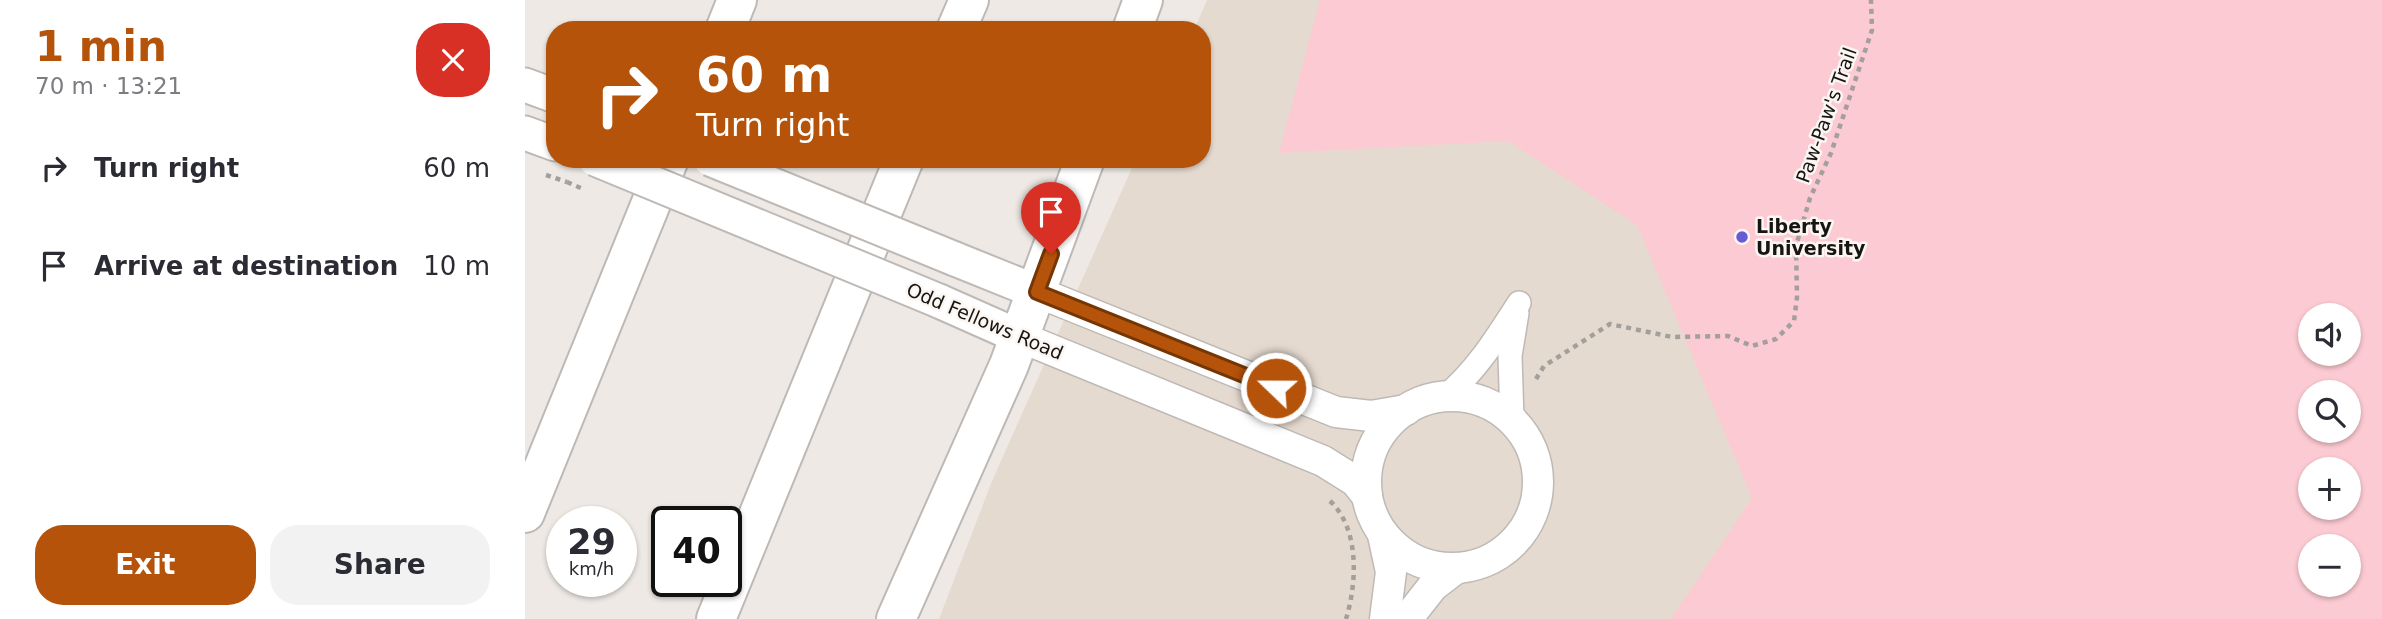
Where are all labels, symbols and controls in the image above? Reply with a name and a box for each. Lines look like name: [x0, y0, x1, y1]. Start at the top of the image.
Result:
text: 1 min: [35, 22, 167, 71]
button: close: [416, 23, 490, 97]
street label: Paw-Paw's Trail: [1791, 44, 1861, 186]
text: 60 m: [696, 47, 832, 104]
icon: right: [581, 49, 672, 140]
text: 70 m · 13:21: [35, 73, 182, 99]
text: Turn right: [696, 106, 849, 144]
icon: right: [35, 149, 73, 187]
text: Turn right: [94, 153, 239, 183]
text: 60 m: [423, 153, 490, 183]
pin: [1021, 182, 1081, 254]
icon: arrive: [1032, 193, 1070, 231]
place label: Liberty University: [1756, 215, 1866, 259]
marker: Liberty University: [1734, 229, 1750, 245]
icon: arrive: [35, 247, 73, 285]
text: Arrive at destination: [94, 251, 398, 281]
text: 10 m: [423, 251, 490, 281]
street label: Odd Fellows Road: [903, 278, 1067, 364]
map controls: [2298, 303, 2361, 597]
button: sound: [2298, 303, 2361, 366]
position arrow: [1239, 351, 1313, 425]
button: search: [2298, 380, 2361, 443]
button: +: [2298, 457, 2361, 520]
speed limit sign: 40: [651, 506, 742, 597]
text: 29: [567, 522, 616, 562]
button: Exit: [35, 525, 256, 605]
button: Share: [270, 525, 490, 605]
button: −: [2298, 534, 2361, 597]
text: km/h: [569, 558, 614, 579]

